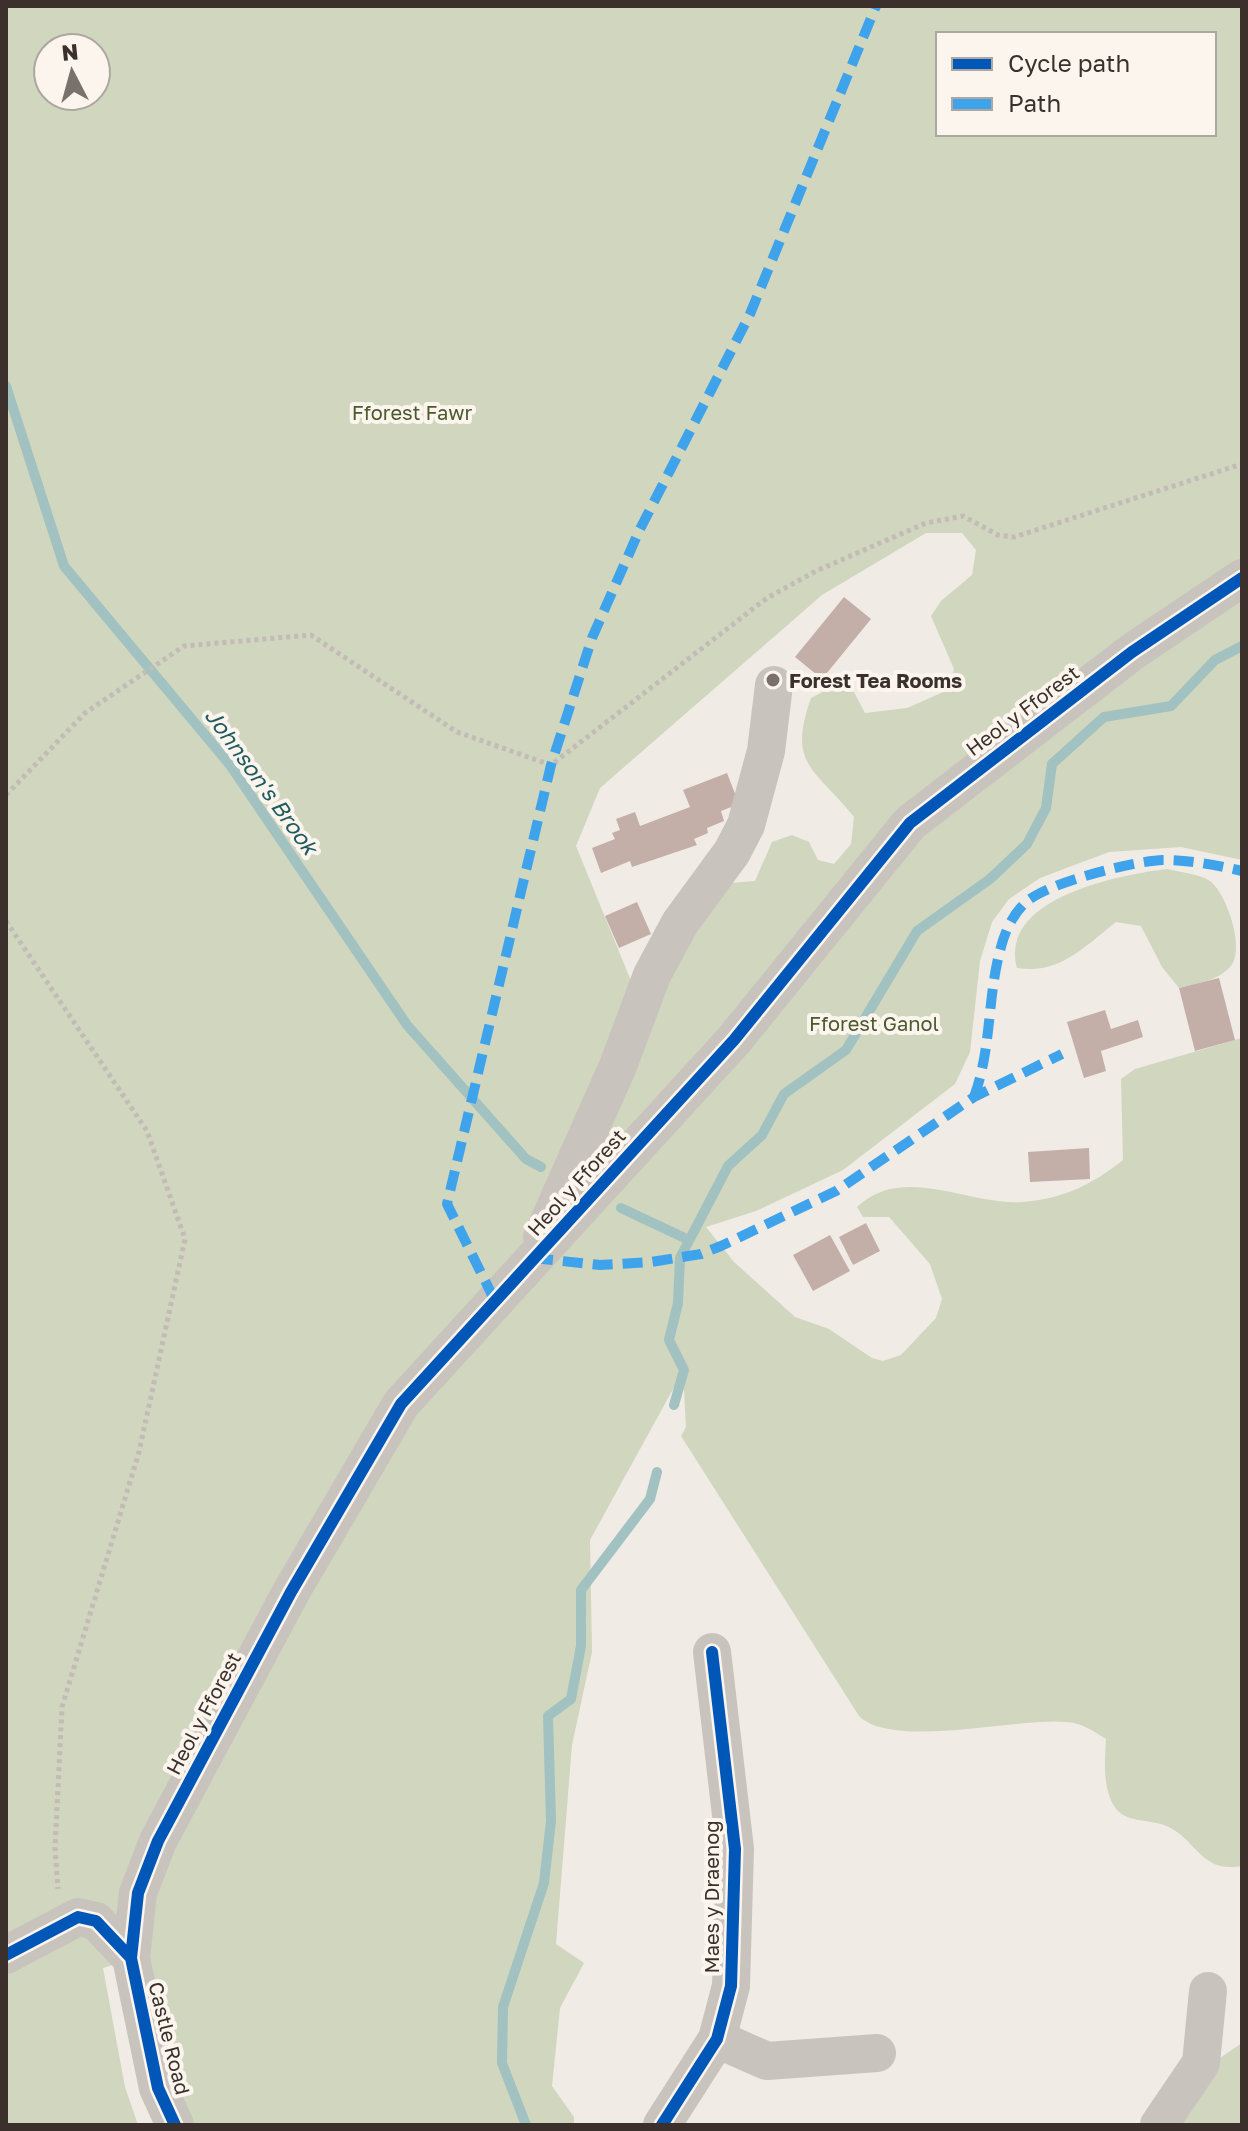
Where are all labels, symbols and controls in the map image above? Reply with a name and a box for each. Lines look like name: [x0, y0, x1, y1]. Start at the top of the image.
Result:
north arrow: [32, 32, 112, 112]
legend: [936, 32, 1216, 136]
text: N: [60, 37, 80, 66]
text: Cycle path: [1008, 48, 1130, 77]
text: Path: [1008, 88, 1061, 117]
park label: Fforest Fawr: [352, 400, 472, 424]
street label: Heol y Fforest: [961, 660, 1083, 760]
place label: Forest Tea Rooms: [789, 668, 962, 692]
marker: Forest Tea Rooms: [764, 671, 782, 689]
water label: Johnson's Brook: [200, 702, 326, 862]
park label: Fforest Ganol: [809, 1011, 939, 1035]
street label: Heol y Fforest: [522, 1124, 630, 1240]
street label: Heol y Fforest: [161, 1648, 245, 1778]
street label: Maes y Draenog: [699, 1821, 723, 1974]
street label: Castle Road: [144, 1979, 196, 2097]

